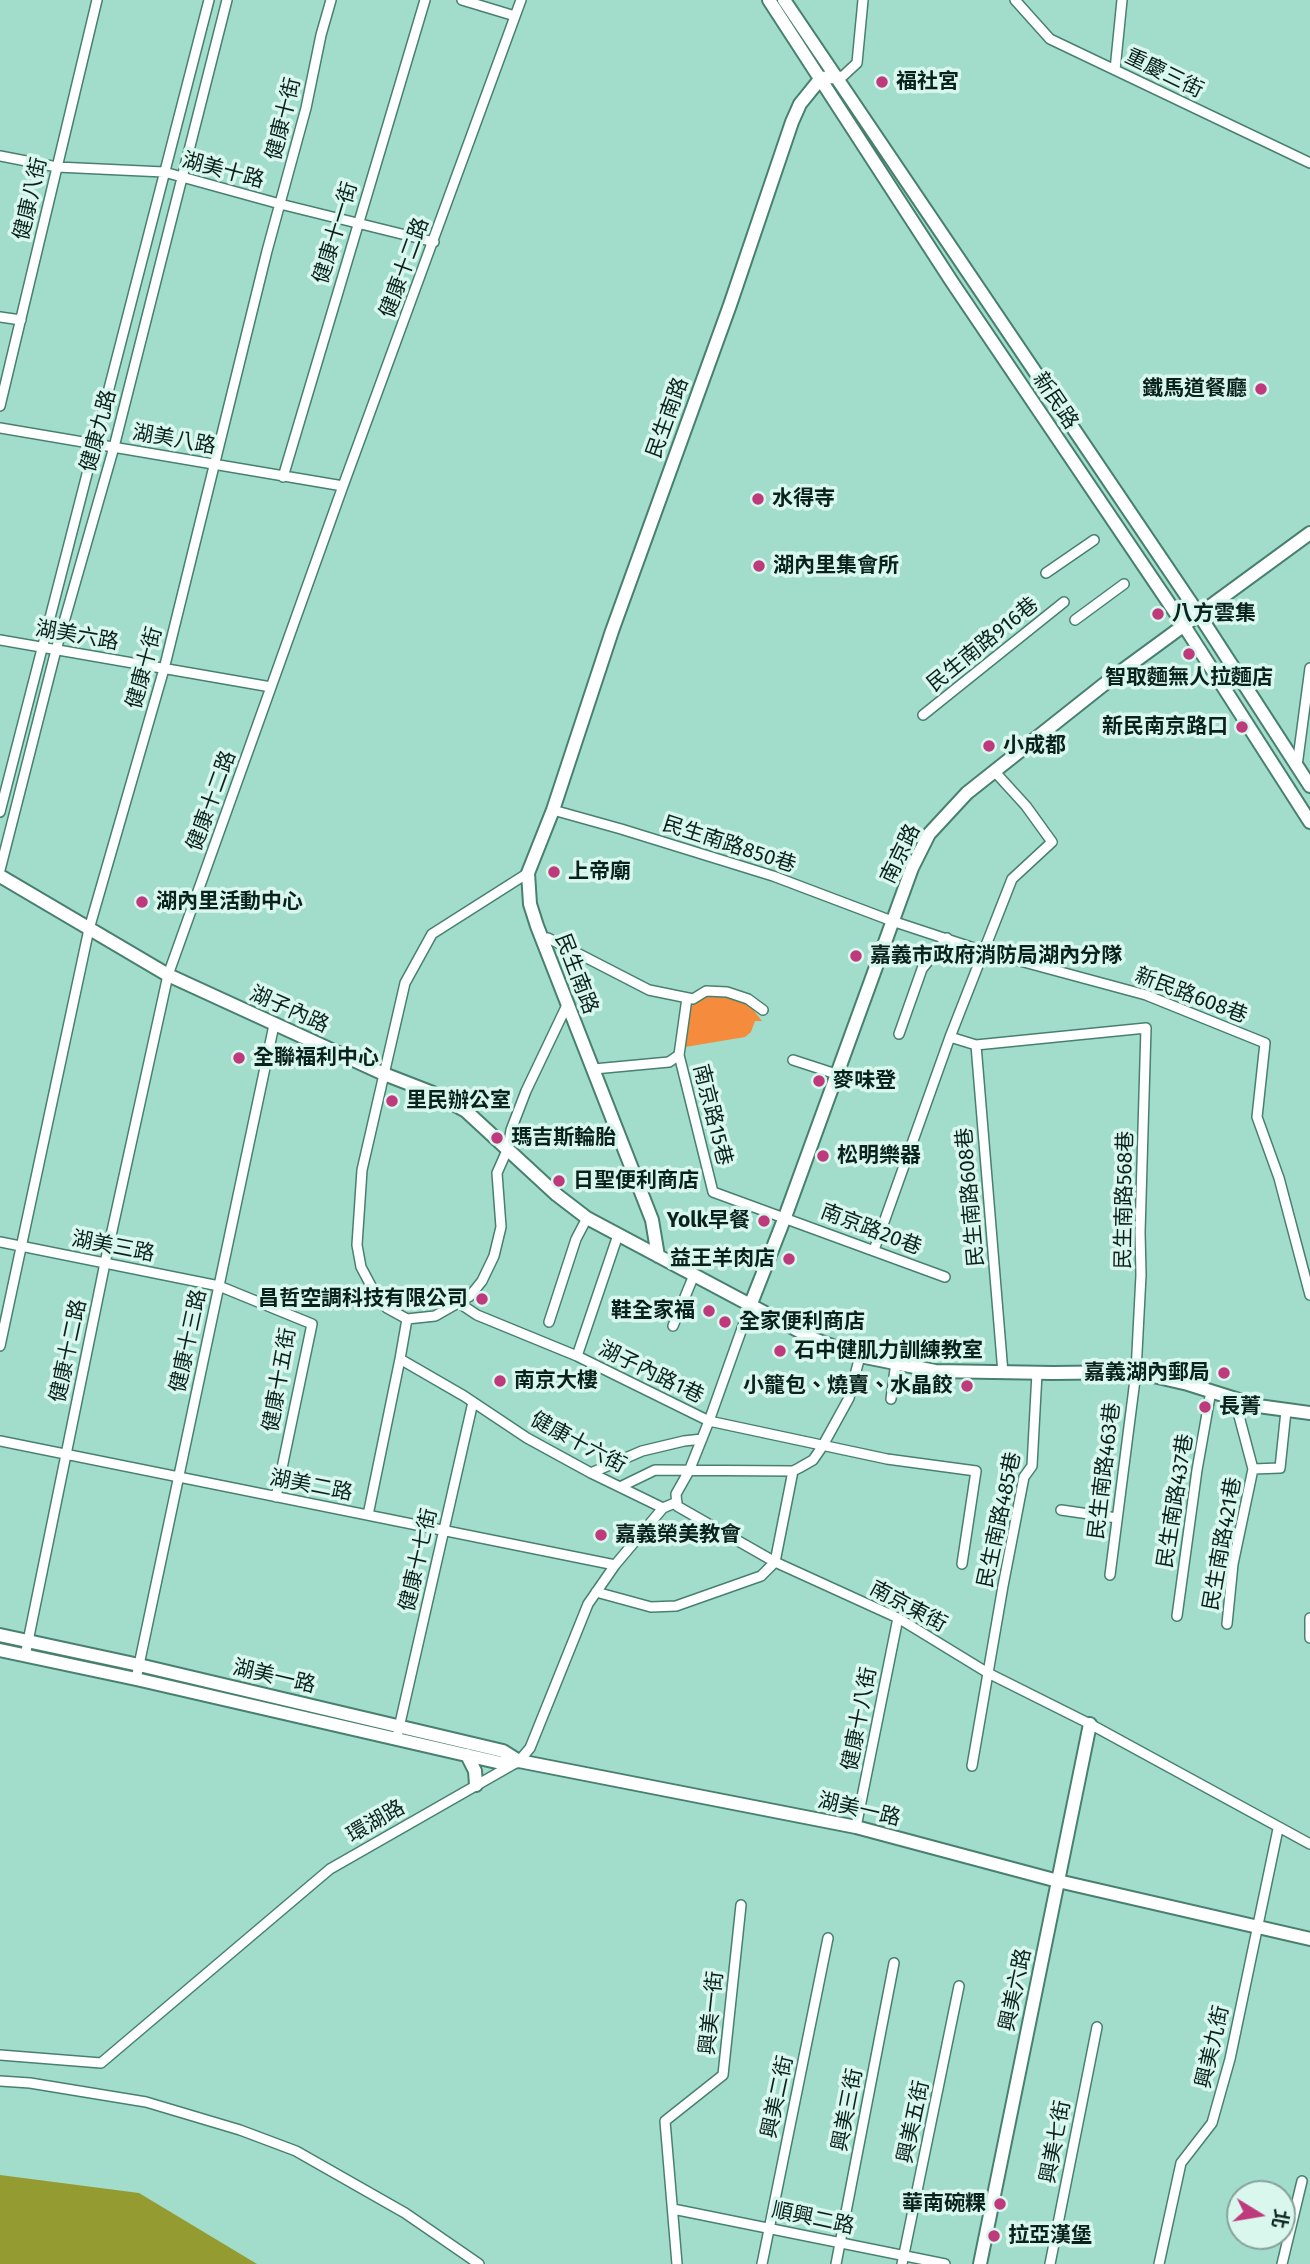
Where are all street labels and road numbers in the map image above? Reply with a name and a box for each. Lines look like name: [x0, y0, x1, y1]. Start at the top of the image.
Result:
street label: 重慶三街: [1121, 44, 1207, 104]
street label: 健康十街: [262, 75, 306, 163]
street label: 湖美十路: [179, 148, 267, 194]
street label: 健康八街: [9, 155, 53, 243]
street label: 健康十一街: [309, 179, 363, 287]
street label: 健康十二路: [375, 214, 435, 322]
street label: 新民路: [1027, 368, 1083, 434]
street label: 民生南路: [642, 374, 694, 462]
street label: 健康九路: [76, 387, 122, 475]
street label: 湖美八路: [130, 420, 218, 460]
street label: 民生南路916巷: [922, 592, 1044, 698]
street label: 湖美六路: [33, 616, 121, 656]
street label: 健康十街: [122, 624, 168, 712]
street label: 健康十二路: [182, 747, 242, 855]
street label: 民生南路850巷: [659, 812, 799, 878]
street label: 南京路: [876, 820, 926, 888]
street label: 民生南路: [549, 930, 603, 1018]
street label: 新民路608巷: [1131, 963, 1251, 1029]
street label: 湖子內路: [246, 981, 332, 1039]
street label: 南京路15巷: [687, 1062, 737, 1168]
street label: 民生南路608巷: [952, 1126, 990, 1268]
street label: 民生南路568巷: [1111, 1131, 1139, 1269]
street label: 南京路20巷: [817, 1199, 925, 1261]
street label: 湖美三路: [69, 1227, 157, 1267]
street label: 健康十三路: [166, 1287, 212, 1395]
street label: 健康十二路: [46, 1297, 92, 1405]
street label: 健康十五街: [258, 1326, 302, 1434]
street label: 湖子內路1巷: [594, 1337, 708, 1409]
street label: 民生南路463巷: [1084, 1401, 1126, 1541]
street label: 健康十六街: [526, 1407, 630, 1479]
street label: 民生南路437巷: [1153, 1432, 1199, 1570]
street label: 民生南路485巷: [973, 1450, 1027, 1590]
street label: 湖美二路: [267, 1466, 355, 1506]
street label: 民生南路421巷: [1199, 1475, 1247, 1613]
street label: 健康十七街: [395, 1506, 443, 1614]
street label: 南京東街: [865, 1576, 951, 1638]
street label: 湖美一路: [230, 1655, 318, 1699]
street label: 健康十八街: [838, 1665, 882, 1773]
street label: 湖美一路: [815, 1788, 903, 1832]
street label: 環湖路: [342, 1795, 410, 1849]
street label: 興美六路: [995, 1946, 1037, 2034]
street label: 興美一街: [695, 1970, 729, 2056]
street label: 興美九街: [1191, 2003, 1235, 2091]
street label: 興美二街: [757, 2053, 799, 2141]
street label: 興美三街: [828, 2066, 868, 2154]
street label: 興美五街: [893, 2078, 935, 2166]
street label: 興美七街: [1036, 2098, 1076, 2186]
street label: 順興二路: [769, 2198, 857, 2240]

